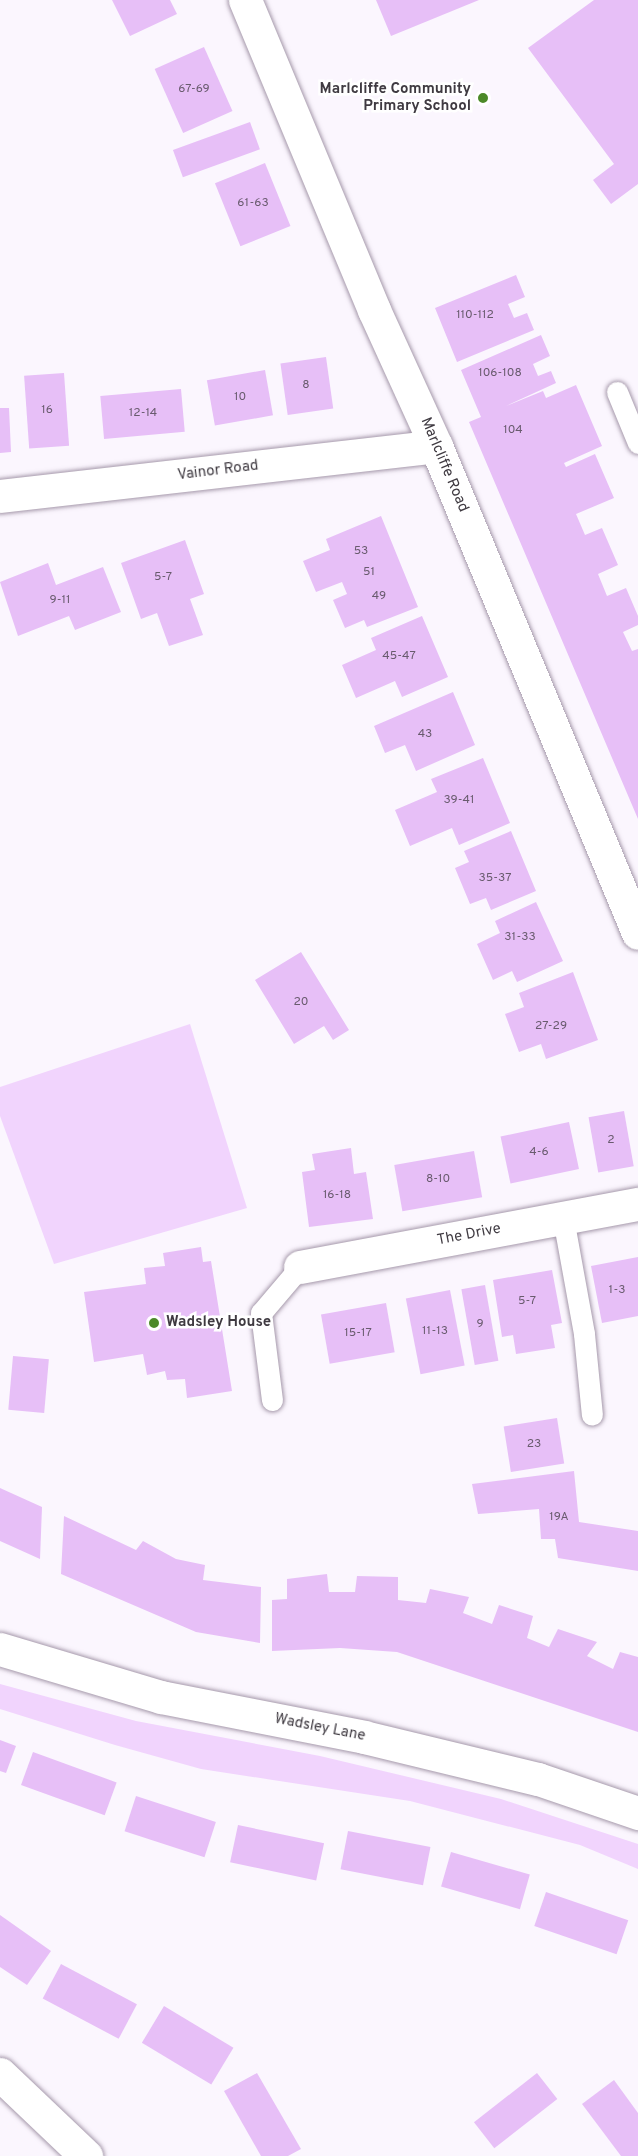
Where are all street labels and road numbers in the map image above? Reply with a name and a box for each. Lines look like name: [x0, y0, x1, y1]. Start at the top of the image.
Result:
street label: Marlcliffe Road: [416, 415, 472, 515]
street label: Vainor Road: [176, 457, 260, 485]
street label: The Drive: [436, 1220, 502, 1250]
street label: Wadsley Lane: [273, 1710, 367, 1746]

